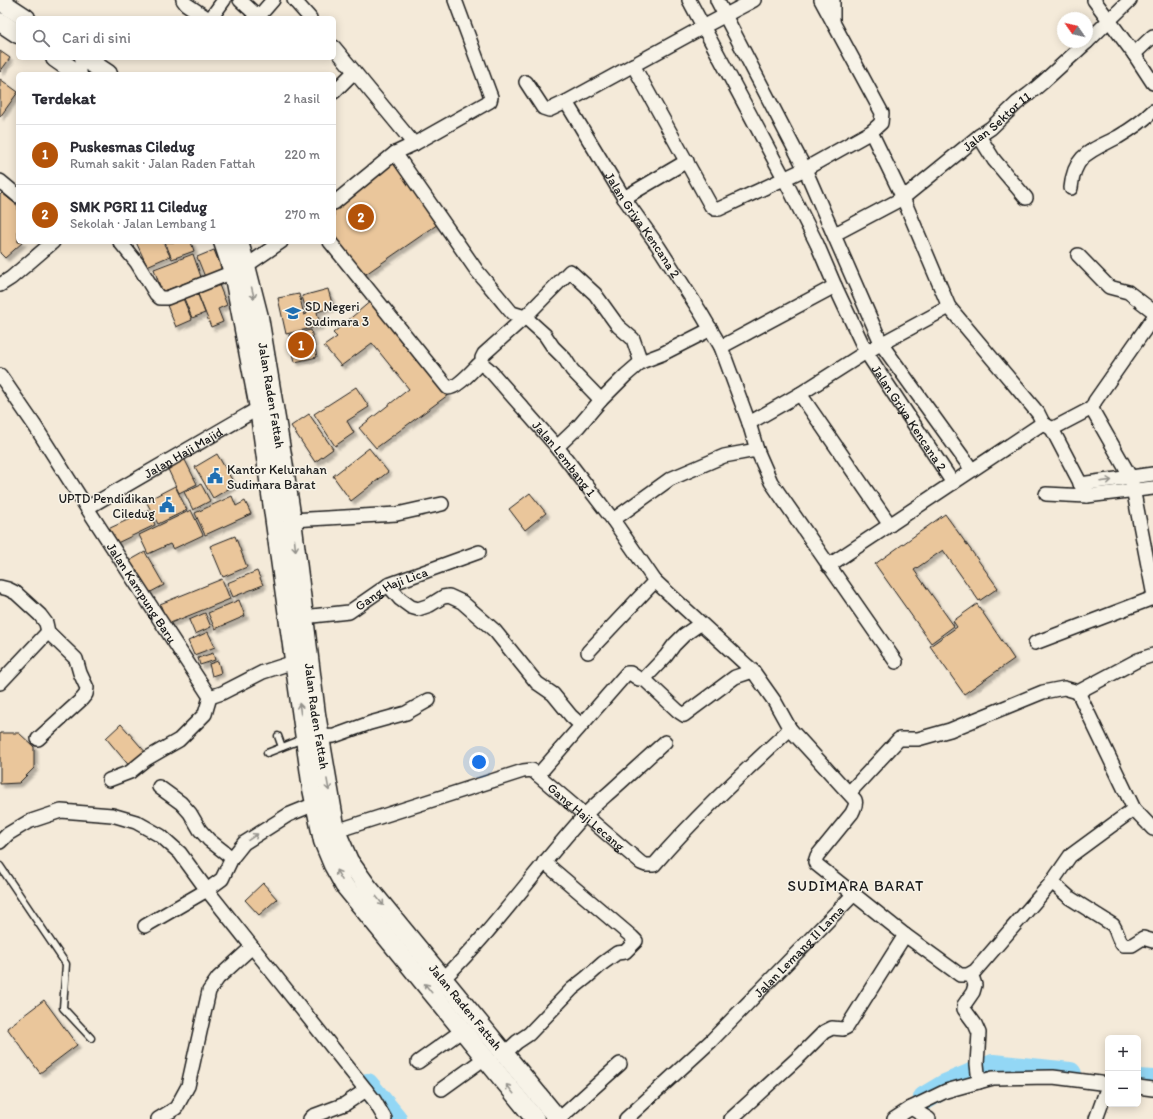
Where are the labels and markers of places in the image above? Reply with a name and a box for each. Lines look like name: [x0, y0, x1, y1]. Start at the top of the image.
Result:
pin: 2: [348, 202, 374, 232]
place label: SD Negeri Sudimara 3: [305, 299, 369, 329]
school or university icon: SD Negeri Sudimara 3: [284, 304, 302, 322]
pin: 1: [288, 330, 314, 360]
place label: Kantor Kelurahan Sudimara Barat: [227, 462, 327, 492]
public building icon: Kantor Kelurahan Sudimara Barat: [206, 467, 224, 485]
place label: UPTD Pendidikan Ciledug: [58, 491, 155, 521]
public building icon: UPTD Pendidikan Ciledug: [158, 496, 176, 514]

